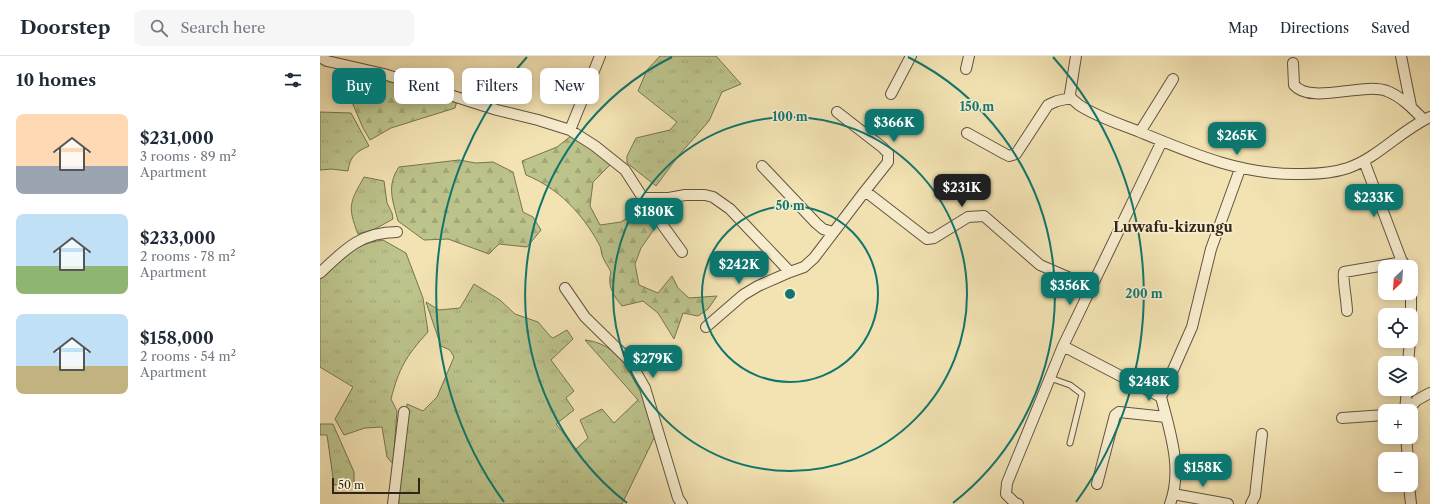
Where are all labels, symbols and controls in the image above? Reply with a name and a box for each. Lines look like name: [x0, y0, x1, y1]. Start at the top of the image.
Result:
search box: [134, 10, 414, 46]
text: Doorstep: [20, 16, 110, 39]
icon: search: [148, 17, 170, 39]
text: Search here: [180, 18, 265, 37]
text: Map: [1228, 19, 1258, 37]
text: Directions: [1280, 19, 1349, 37]
text: Saved: [1371, 19, 1410, 37]
chip: Buy: [332, 68, 386, 104]
chip: Rent: [394, 68, 454, 104]
chip: Filters: [462, 68, 532, 104]
chip: New: [540, 68, 599, 104]
icon: filters: [282, 69, 304, 91]
text: 10 homes: [16, 70, 96, 90]
text: 150 m: [960, 99, 994, 114]
text: 100 m: [772, 109, 808, 124]
pin: $366K: [866, 109, 922, 143]
text: $366K: [874, 114, 914, 130]
pin: $265K: [1209, 122, 1265, 156]
text: $265K: [1217, 127, 1257, 143]
text: $231,000: [140, 128, 214, 148]
icon: home: [48, 130, 96, 178]
text: 3 rooms · 89 m²: [140, 148, 236, 164]
text: Apartment: [140, 164, 207, 180]
pin: $231K: [934, 174, 990, 208]
text: $231K: [943, 179, 981, 195]
pin: $233K: [1346, 184, 1402, 218]
text: $233K: [1354, 189, 1394, 205]
pin: $180K: [626, 198, 682, 232]
text: 50 m: [775, 198, 805, 213]
text: $180K: [634, 203, 674, 219]
district label: Luwafu-kizungu: [1113, 218, 1233, 236]
text: $233,000: [140, 228, 216, 248]
icon: home: [48, 230, 96, 278]
text: 2 rooms · 78 m²: [140, 248, 236, 264]
pin: $242K: [711, 251, 767, 285]
text: $242K: [719, 256, 759, 272]
north arrow: [1378, 260, 1418, 300]
map controls: [1378, 260, 1418, 492]
text: Apartment: [140, 264, 207, 280]
pin: $356K: [1042, 272, 1098, 306]
text: $356K: [1050, 277, 1090, 293]
text: 200 m: [1125, 286, 1163, 301]
centre of rings: [783, 287, 797, 301]
button: locate: [1378, 308, 1418, 348]
text: $158,000: [140, 328, 214, 348]
icon: home: [48, 330, 96, 378]
pin: $279K: [625, 345, 681, 379]
text: 2 rooms · 54 m²: [140, 348, 236, 364]
text: $279K: [633, 350, 673, 366]
button: layers: [1378, 356, 1418, 396]
text: Apartment: [140, 364, 207, 380]
pin: $248K: [1121, 368, 1177, 402]
text: $248K: [1128, 373, 1170, 389]
button: +: [1378, 404, 1418, 444]
button: −: [1378, 452, 1418, 492]
pin: $158K: [1175, 454, 1231, 488]
text: $158K: [1184, 459, 1222, 475]
scale bar: [332, 476, 420, 495]
text: 50 m: [338, 478, 364, 492]

